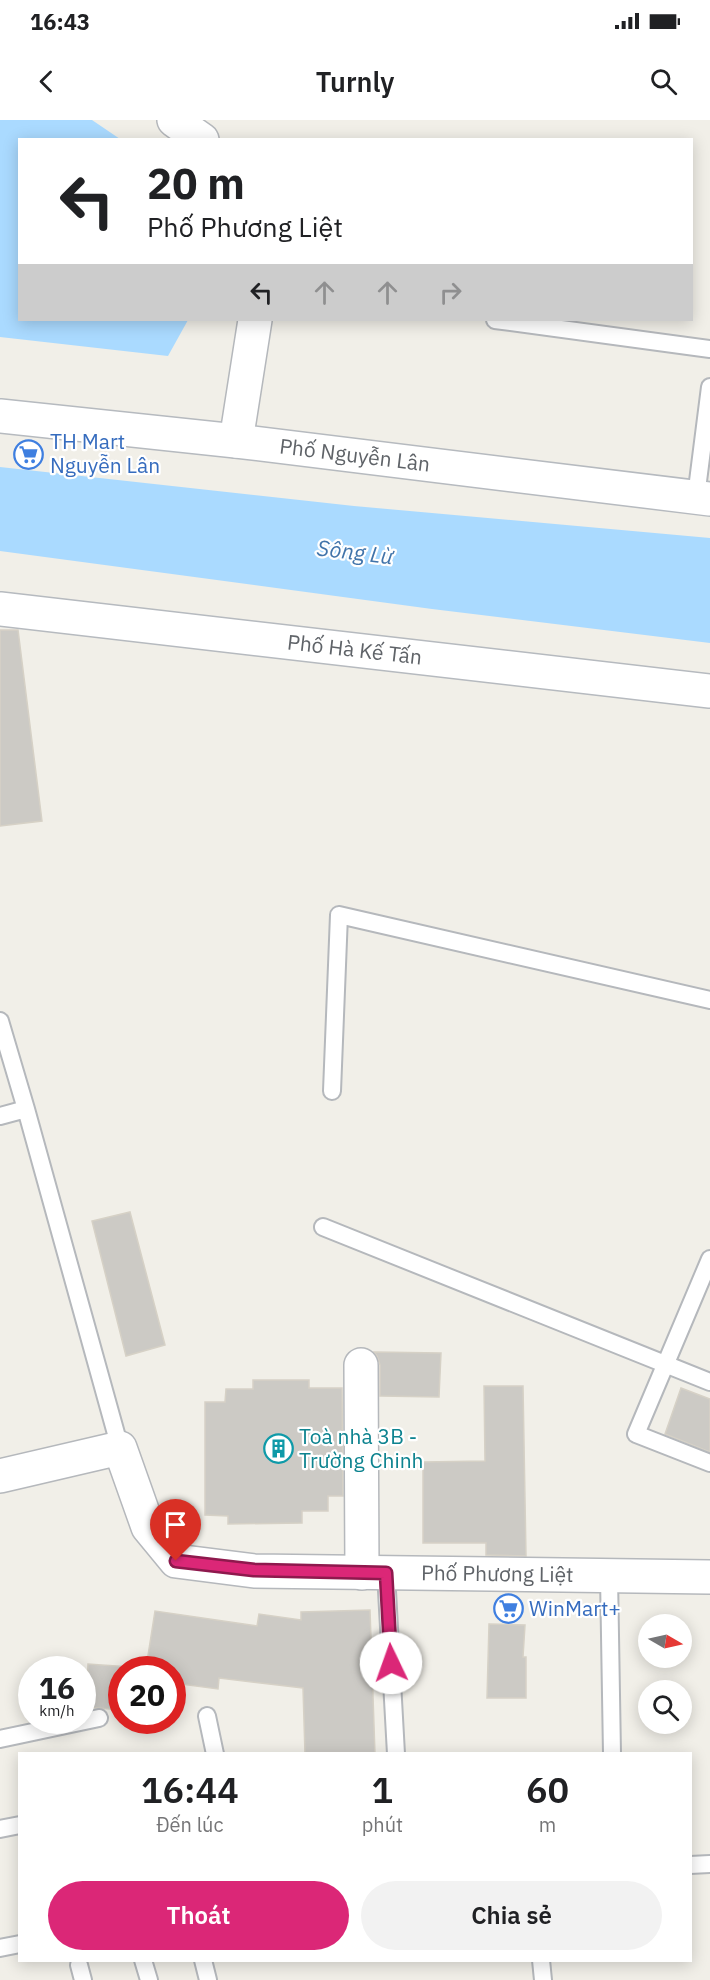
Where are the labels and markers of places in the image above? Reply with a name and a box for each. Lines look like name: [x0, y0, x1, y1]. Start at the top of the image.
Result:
place label: TH Mart Nguyễn Lân: [50, 427, 160, 479]
supermarket icon: TH Mart Nguyễn Lân: [13, 438, 45, 470]
place label: Toà nhà 3B - Trường Chinh: [299, 1422, 424, 1474]
building icon: Toà nhà 3B - Trường Chinh: [262, 1433, 294, 1465]
pin: [150, 1499, 201, 1561]
supermarket icon: WinMart+: [492, 1593, 524, 1625]
place label: WinMart+: [529, 1594, 621, 1622]

